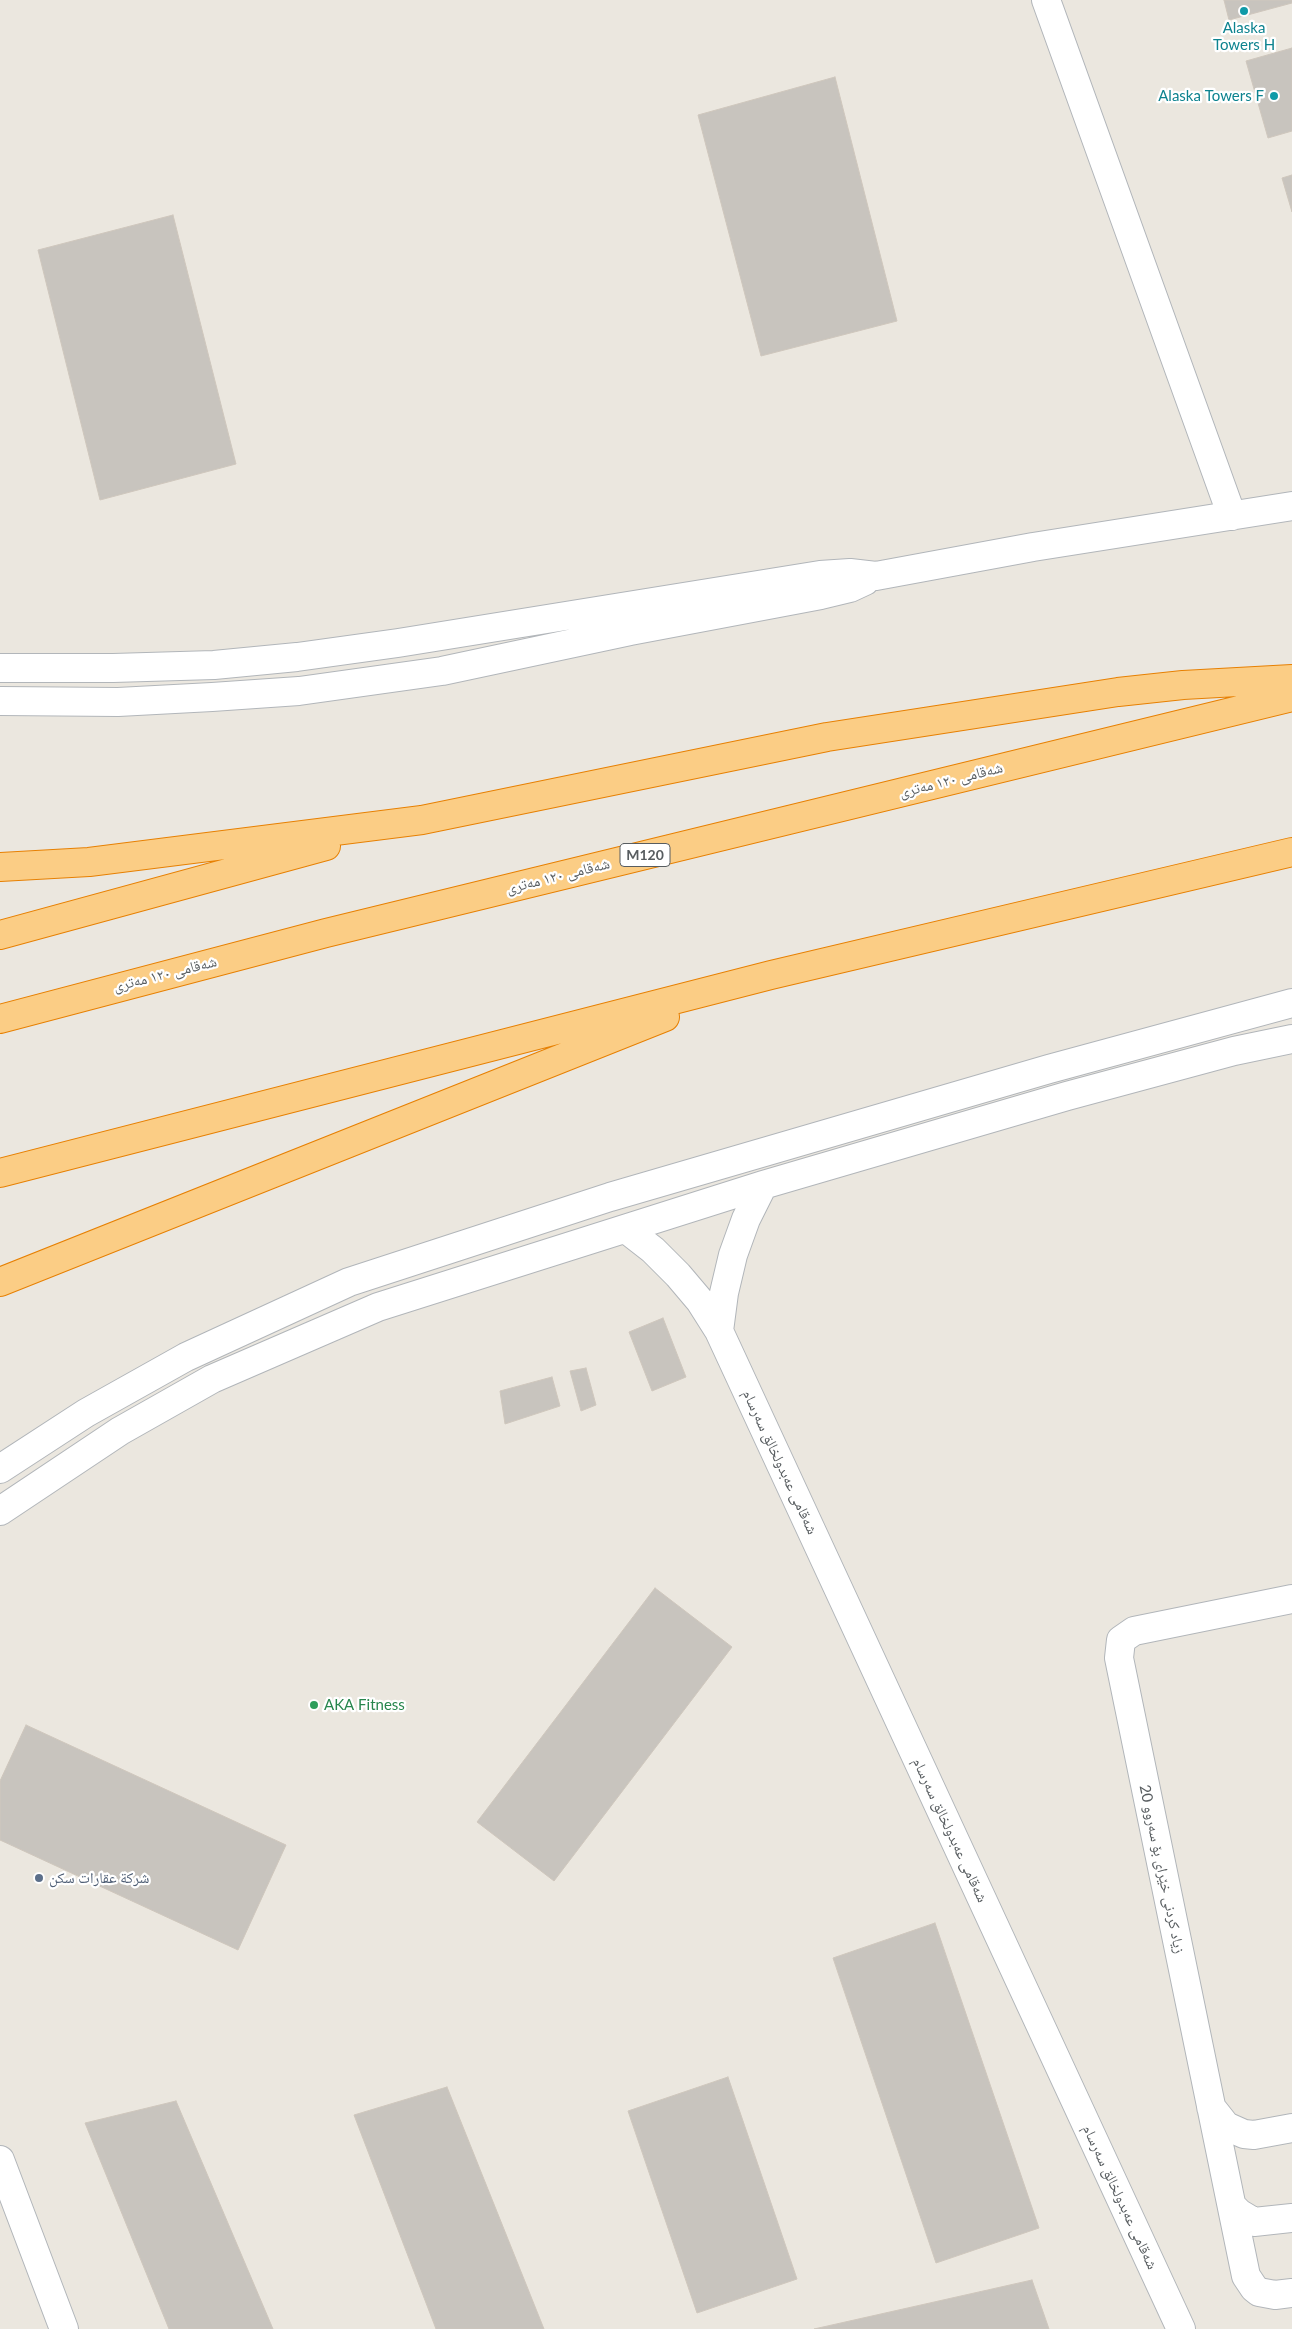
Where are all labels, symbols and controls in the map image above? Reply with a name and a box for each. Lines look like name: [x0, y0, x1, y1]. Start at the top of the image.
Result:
marker: Alaska Towers H: [1238, 5, 1250, 17]
place label: Alaska Towers H: [1213, 19, 1275, 54]
place label: Alaska Towers F: [1158, 87, 1264, 105]
marker: Alaska Towers F: [1268, 90, 1280, 102]
street label: شەقامی ١٢٠ مەتری: [897, 758, 1005, 802]
road number: M120: [620, 844, 670, 866]
street label: شەقامی ١٢٠ مەتری: [504, 854, 612, 898]
street label: شەقامی ١٢٠ مەتری: [111, 952, 219, 996]
street label: شەقامی عەبدولخالق سەرسام: [739, 1387, 821, 1537]
place label: AKA Fitness: [324, 1696, 405, 1714]
marker: AKA Fitness: [308, 1699, 320, 1711]
street label: شەقامی عەبدولخالق سەرسام: [909, 1755, 991, 1905]
street label: زیاد كردنی خێرای بۆ سه‌روو 20: [1135, 1783, 1189, 1955]
place label: شركة عقارات سكن: [49, 1869, 149, 1887]
marker: شركة عقارات سكن: [33, 1872, 45, 1884]
street label: شەقامی عەبدولخالق سەرسام: [1079, 2122, 1161, 2272]

